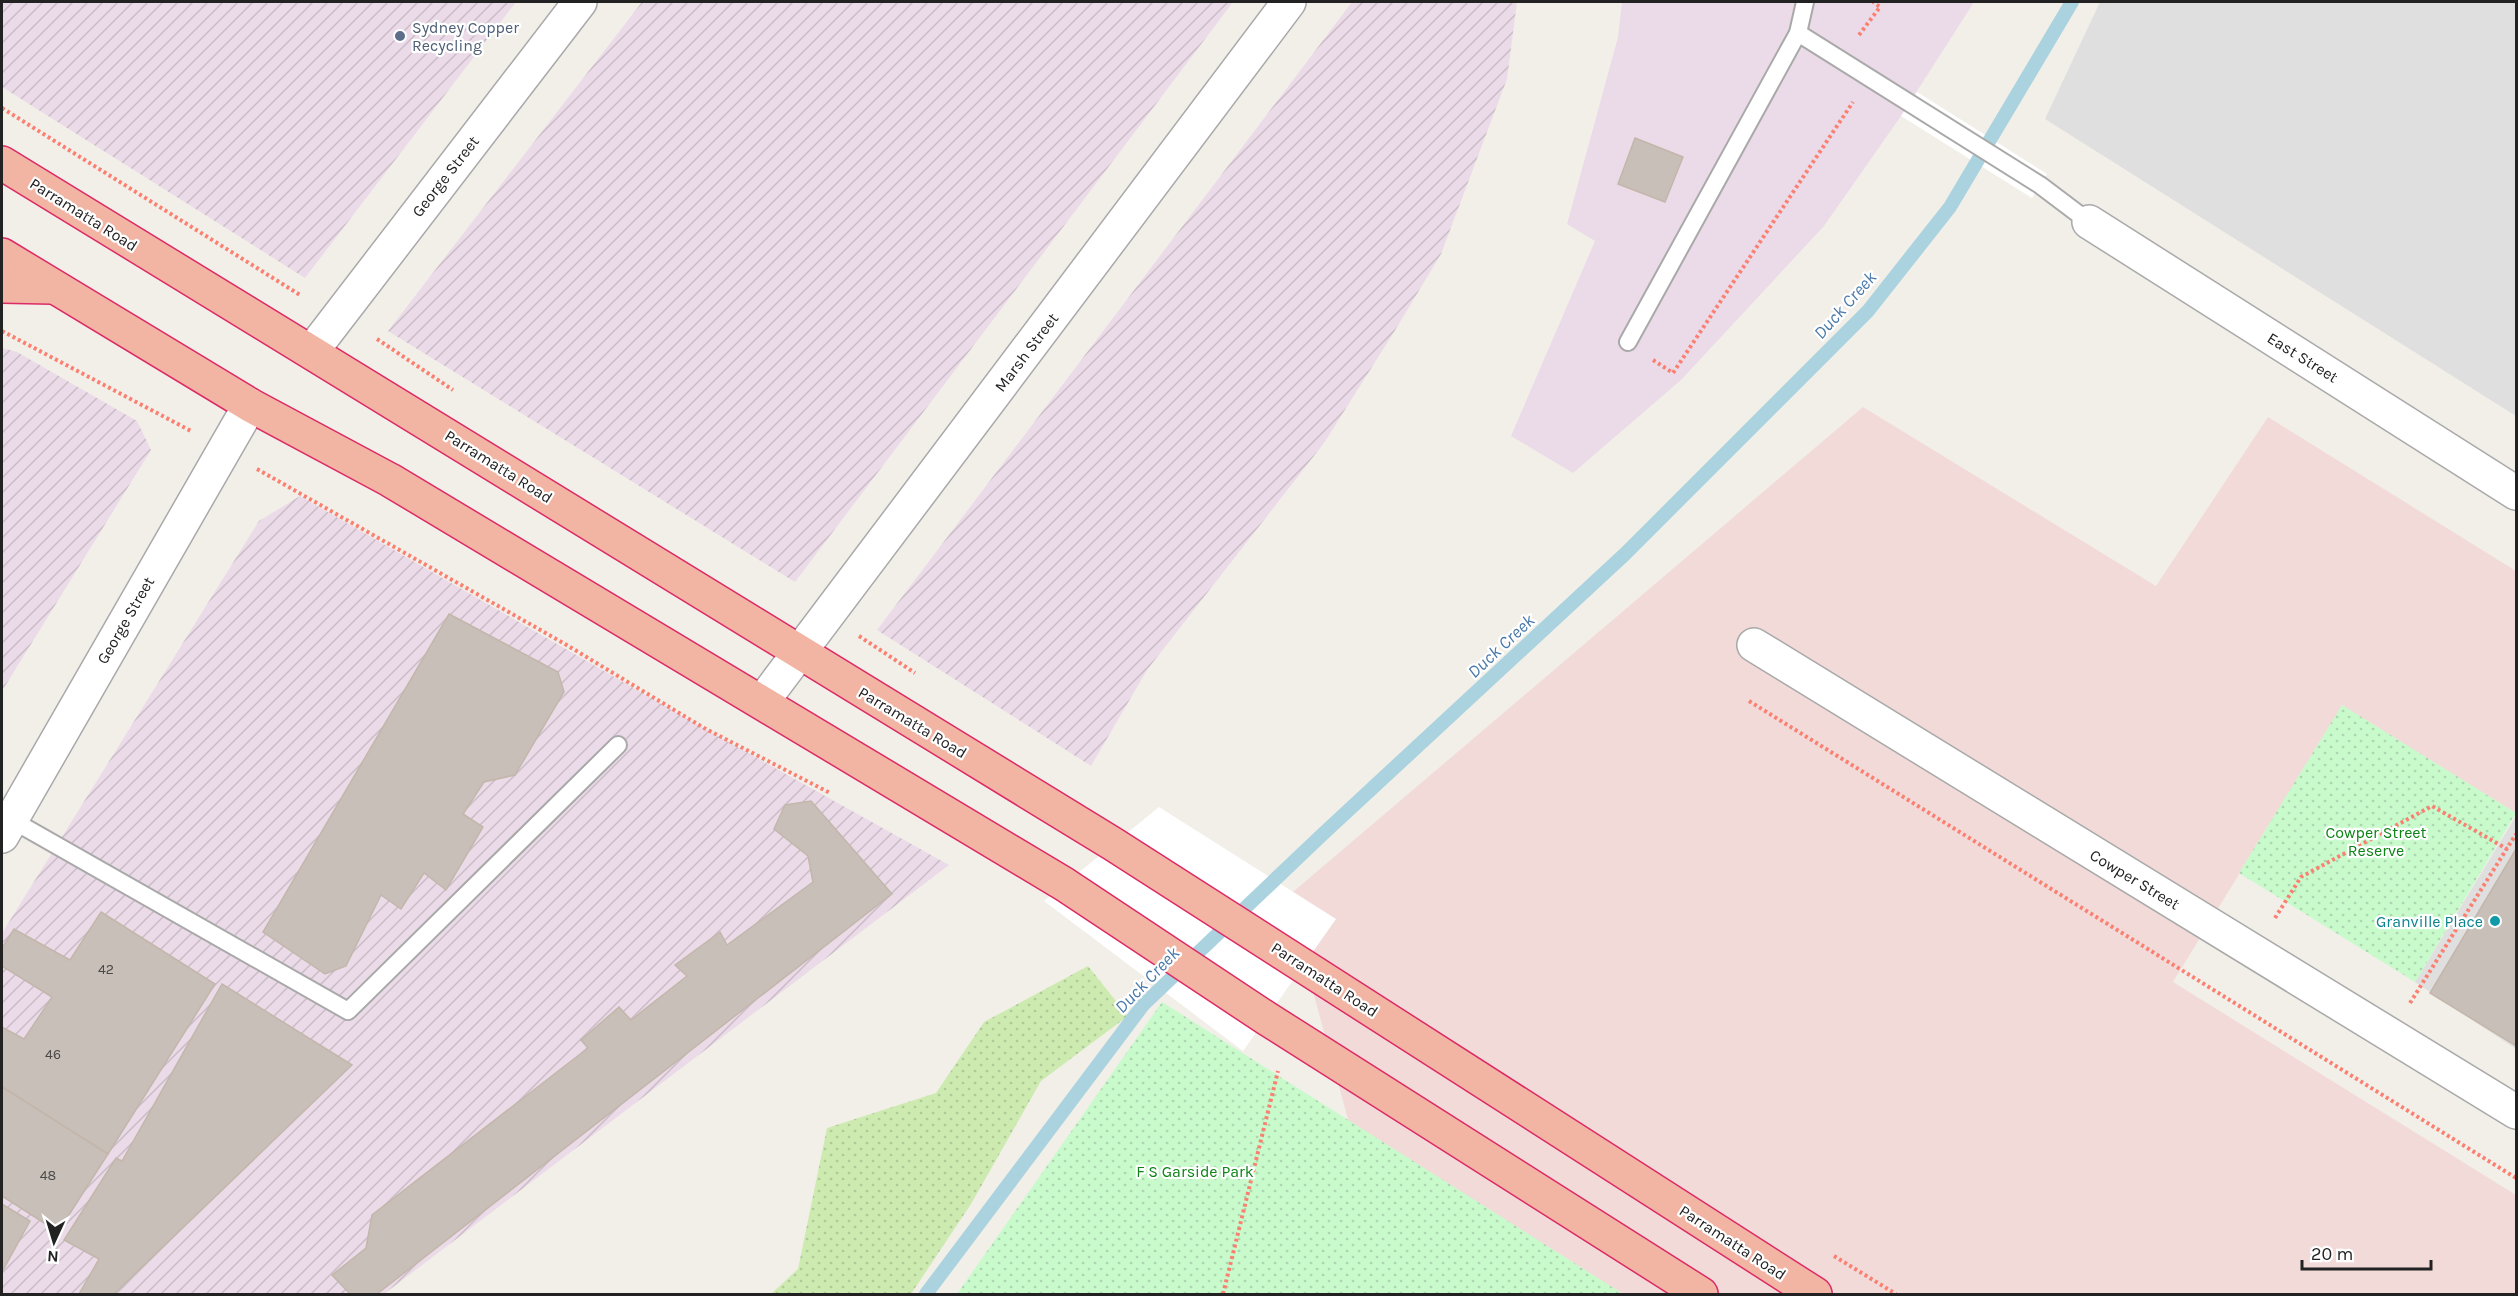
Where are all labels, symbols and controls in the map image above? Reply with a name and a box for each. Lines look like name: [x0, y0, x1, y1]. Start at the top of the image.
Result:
place label: Sydney Copper Recycling: [412, 18, 519, 55]
marker: Sydney Copper Recycling: [393, 29, 407, 43]
street label: George Street: [408, 132, 483, 221]
street label: Parramatta Road: [26, 174, 141, 255]
water label: Duck Creek: [1809, 266, 1882, 343]
street label: Marsh Street: [991, 309, 1062, 396]
street label: East Street: [2264, 328, 2342, 387]
street label: Parramatta Road: [441, 426, 556, 507]
street label: George Street: [93, 573, 158, 667]
water label: Duck Creek: [1463, 609, 1540, 683]
street label: Parramatta Road: [855, 683, 970, 762]
park label: Cowper Street Reserve: [2325, 823, 2427, 860]
street label: Cowper Street: [2086, 845, 2183, 914]
place label: Granville Place: [2376, 912, 2483, 931]
marker: Granville Place: [2488, 914, 2502, 928]
street label: Parramatta Road: [1268, 938, 1382, 1021]
water label: Duck Creek: [1110, 942, 1185, 1018]
house number: 42: [98, 961, 114, 978]
house number: 46: [45, 1046, 61, 1063]
park label: F S Garside Park: [1136, 1162, 1254, 1181]
house number: 48: [40, 1167, 56, 1184]
street label: Parramatta Road: [1676, 1201, 1790, 1284]
north arrow: [24, 1212, 84, 1272]
scale bar: [2302, 1233, 2431, 1271]
text: 20 m: [2311, 1243, 2353, 1265]
text: N: [47, 1247, 59, 1266]

